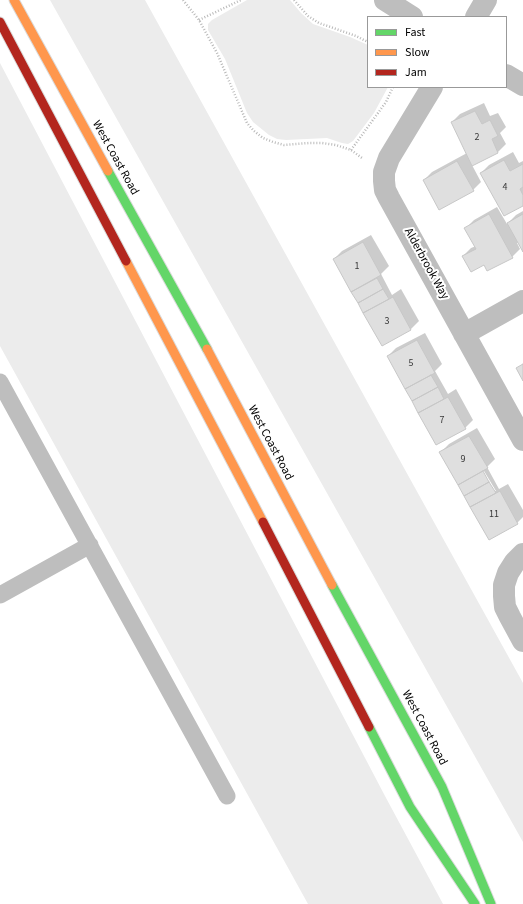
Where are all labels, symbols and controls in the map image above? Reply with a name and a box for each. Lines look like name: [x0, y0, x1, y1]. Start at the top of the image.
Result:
legend: [367, 16, 507, 88]
text: Fast: [405, 24, 425, 41]
text: Slow: [405, 44, 430, 61]
text: Jam: [405, 64, 427, 81]
street label: West Coast Road: [89, 118, 141, 198]
house number: 2: [475, 132, 479, 144]
house number: 4: [503, 182, 507, 194]
street label: Alderbrook Way: [400, 226, 452, 302]
house number: 1: [355, 261, 359, 273]
house number: 3: [385, 316, 389, 328]
house number: 5: [409, 358, 413, 370]
street label: West Coast Road: [244, 403, 296, 483]
house number: 7: [440, 415, 444, 427]
house number: 9: [461, 454, 465, 466]
house number: 11: [489, 509, 499, 521]
street label: West Coast Road: [398, 688, 450, 768]

